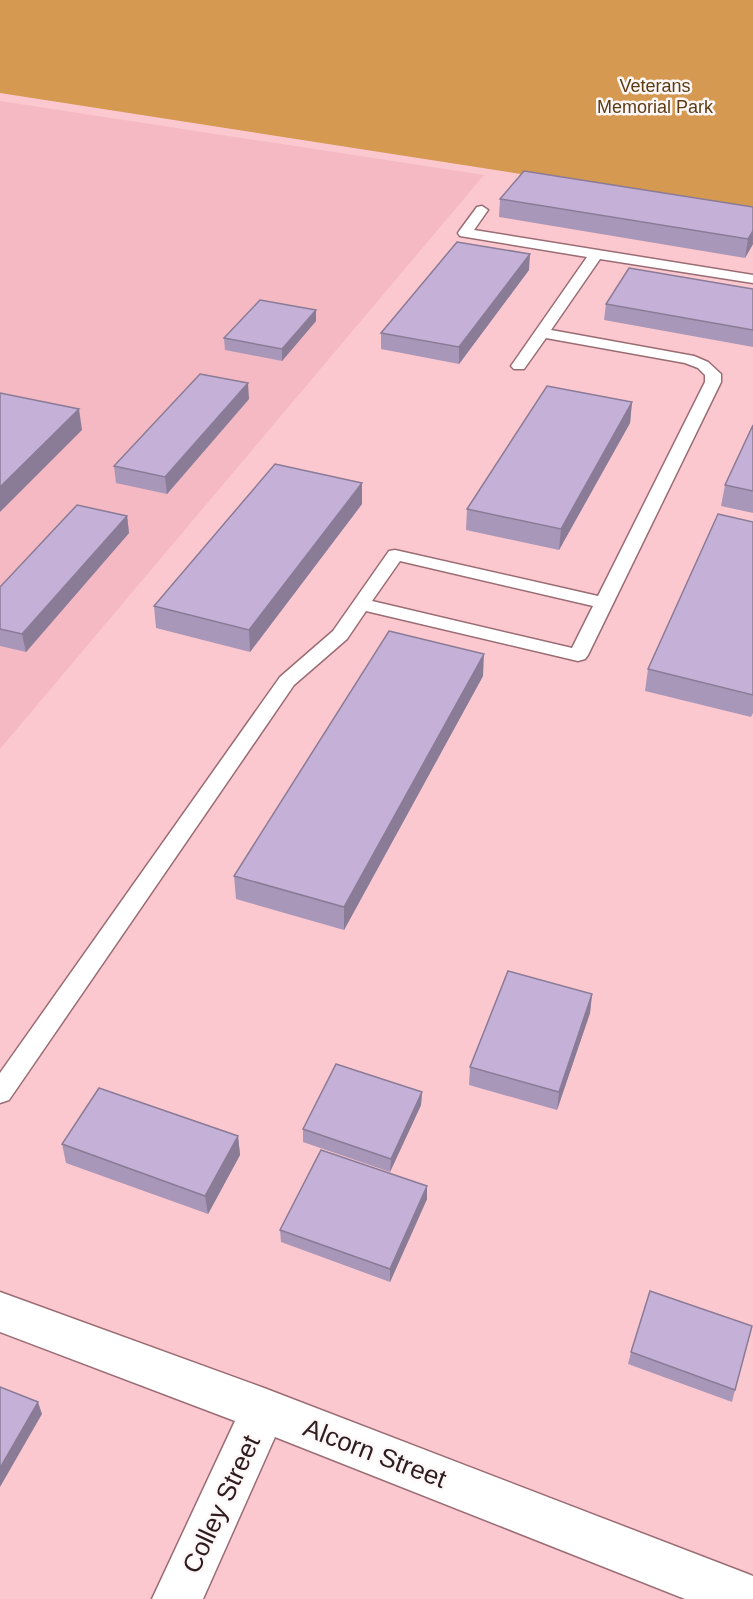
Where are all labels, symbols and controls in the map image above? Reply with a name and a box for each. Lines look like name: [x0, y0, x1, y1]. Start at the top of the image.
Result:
park label: Veterans Memorial Park: [597, 76, 714, 117]
street label: Alcorn Street: [299, 1412, 451, 1494]
street label: Colley Street: [176, 1430, 266, 1578]

